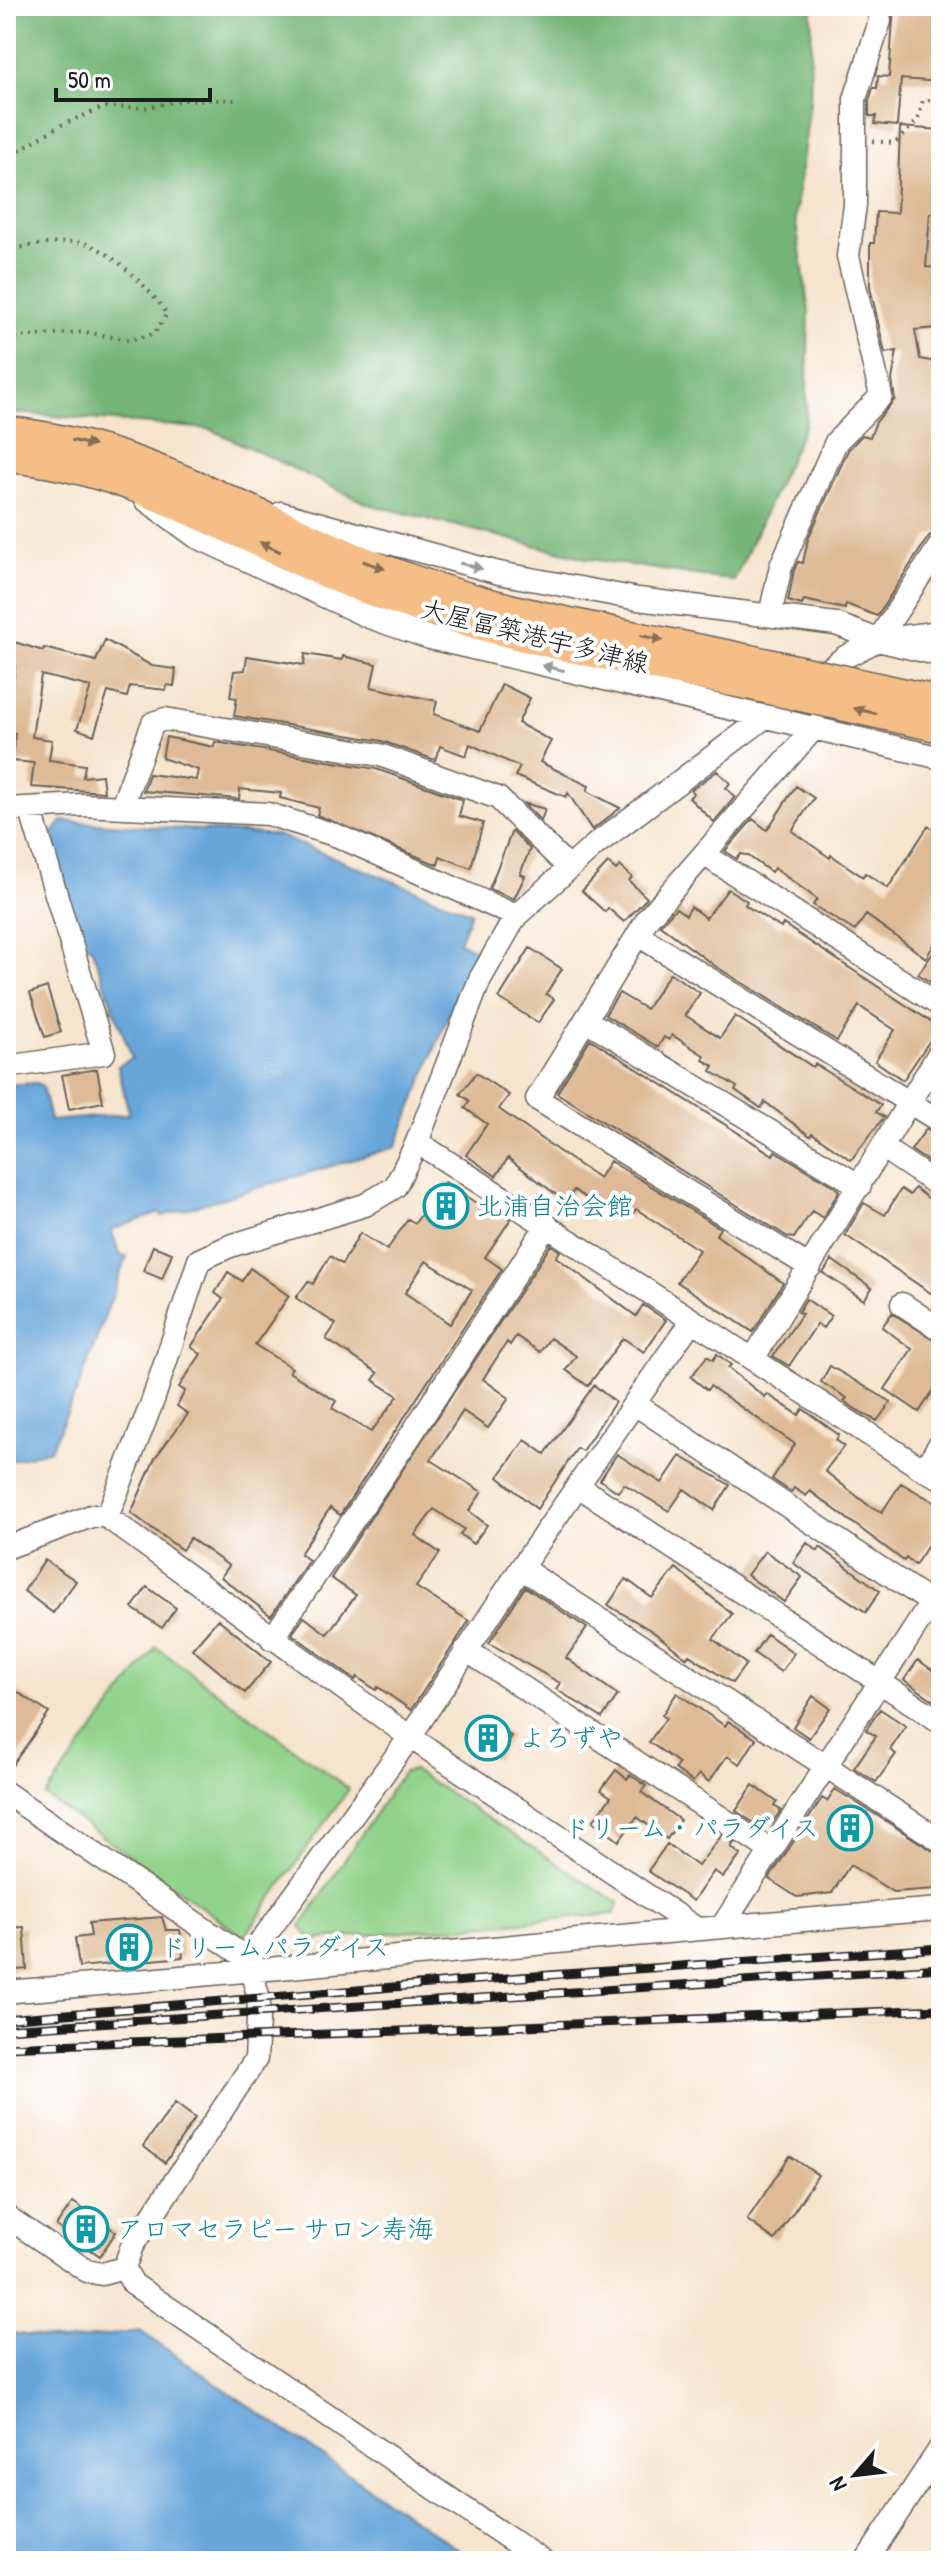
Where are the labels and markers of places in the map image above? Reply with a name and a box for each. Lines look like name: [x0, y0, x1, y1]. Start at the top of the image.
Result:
building icon: 北浦自治会館: [422, 1182, 470, 1230]
place label: 北浦自治会館: [477, 1188, 633, 1223]
building icon: よろずや: [464, 1714, 512, 1762]
place label: よろずや: [519, 1720, 623, 1755]
building icon: ドリーム・パラダイス: [826, 1804, 874, 1852]
place label: ドリーム・パラダイス: [564, 1810, 819, 1845]
building icon: ドリームパラダイス: [105, 1923, 153, 1971]
place label: ドリームパラダイス: [160, 1929, 389, 1964]
building icon: アロマセラピー サロン寿海: [62, 2205, 110, 2253]
place label: アロマセラピー サロン寿海: [117, 2211, 434, 2246]

